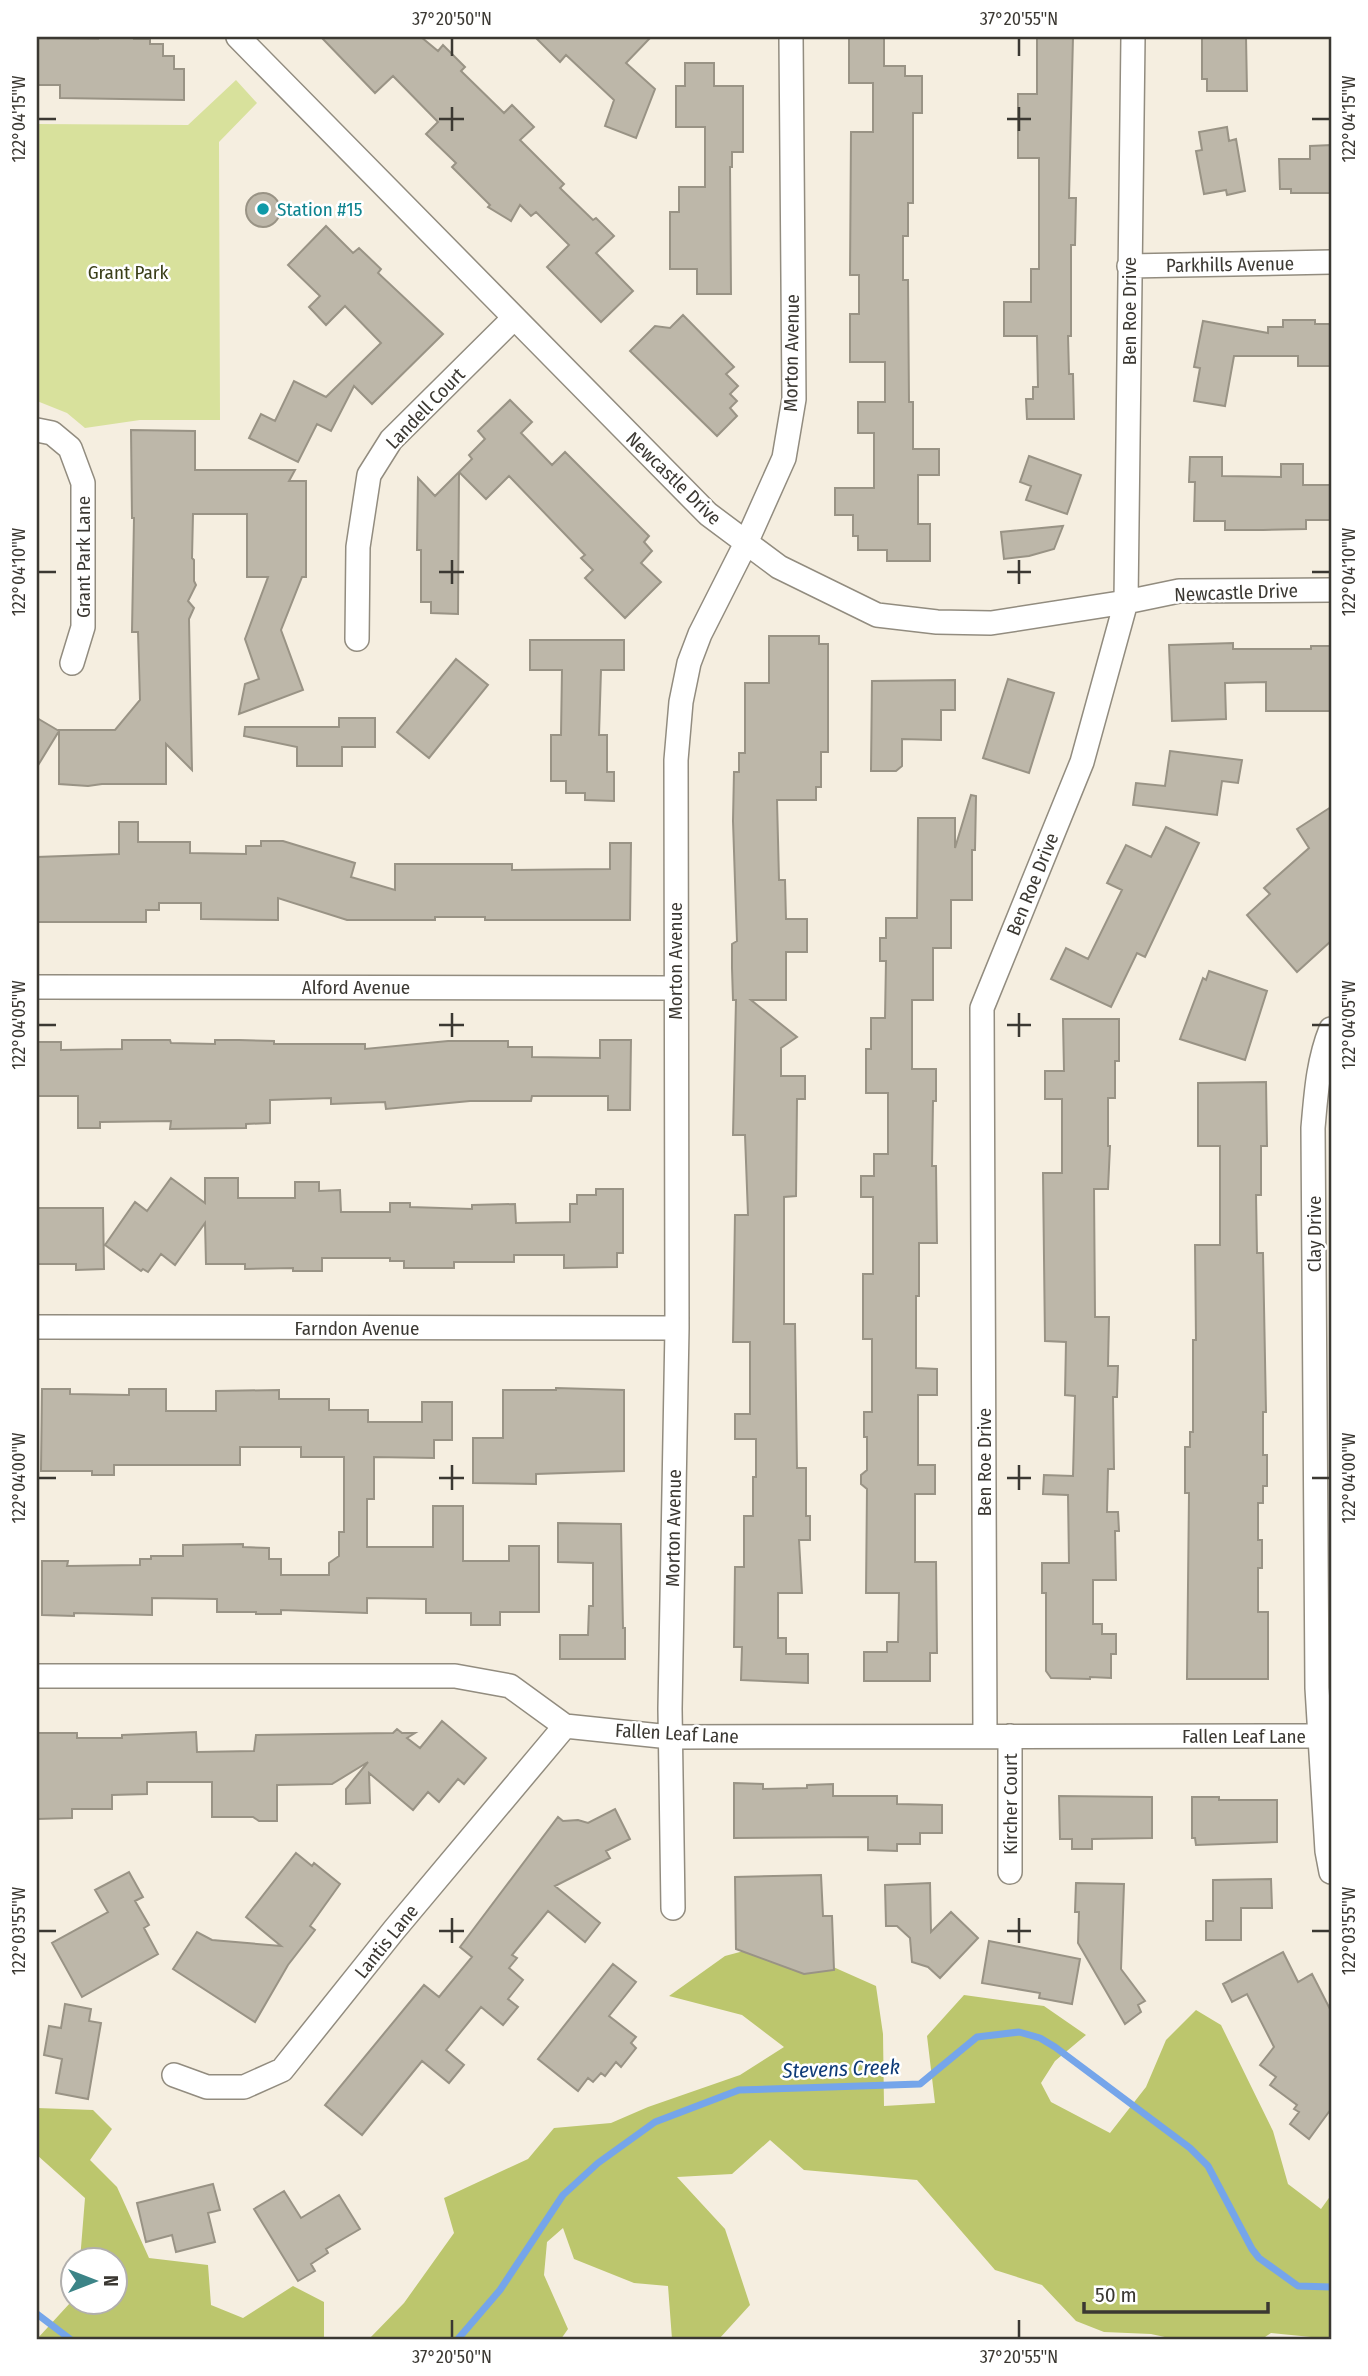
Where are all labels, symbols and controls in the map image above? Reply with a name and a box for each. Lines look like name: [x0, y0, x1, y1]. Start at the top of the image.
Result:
text: 37°20'50"N: [412, 8, 492, 30]
text: 37°20'55"N: [980, 8, 1058, 30]
text: 122°04'15"W: [8, 75, 30, 163]
text: 122°04'15"W: [1338, 75, 1360, 163]
place label: Station #15: [277, 198, 362, 221]
marker: Station #15: [255, 201, 271, 217]
street label: Parkhills Avenue: [1166, 252, 1294, 277]
street label: Ben Roe Drive: [1118, 257, 1141, 365]
park label: Grant Park: [88, 261, 168, 284]
street label: Morton Avenue: [779, 294, 804, 412]
street label: Landell Court: [381, 362, 470, 454]
street label: Newcastle Drive: [621, 427, 726, 530]
street label: Grant Park Lane: [72, 496, 95, 618]
text: 122°04'10"W: [8, 527, 30, 616]
text: 122°04'10"W: [1338, 527, 1360, 616]
street label: Newcastle Drive: [1174, 579, 1298, 606]
street label: Ben Roe Drive: [1001, 830, 1063, 939]
street label: Morton Avenue: [664, 902, 687, 1020]
street label: Alford Avenue: [302, 976, 410, 999]
text: 122°04'05"W: [8, 980, 30, 1070]
text: 122°04'05"W: [1338, 980, 1360, 1070]
street label: Clay Drive: [1303, 1196, 1326, 1272]
street label: Farndon Avenue: [295, 1317, 419, 1340]
street label: Ben Roe Drive: [973, 1408, 996, 1516]
text: 122°04'00"W: [8, 1432, 30, 1523]
text: 122°04'00"W: [1338, 1432, 1360, 1523]
street label: Morton Avenue: [661, 1469, 686, 1587]
street label: Fallen Leaf Lane: [615, 1719, 739, 1748]
street label: Fallen Leaf Lane: [1182, 1725, 1306, 1748]
street label: Kircher Court: [999, 1752, 1022, 1855]
text: 122°03'55"W: [8, 1886, 30, 1975]
text: 122°03'55"W: [1338, 1886, 1360, 1975]
street label: Lantis Lane: [350, 1900, 423, 1983]
water label: Stevens Creek: [781, 2054, 900, 2084]
north arrow: [60, 2246, 130, 2316]
scale bar: [1084, 2271, 1268, 2315]
text: N: [99, 2275, 122, 2287]
text: 50 m: [1095, 2282, 1137, 2308]
text: 37°20'50"N: [412, 2346, 492, 2368]
text: 37°20'55"N: [980, 2346, 1058, 2368]

